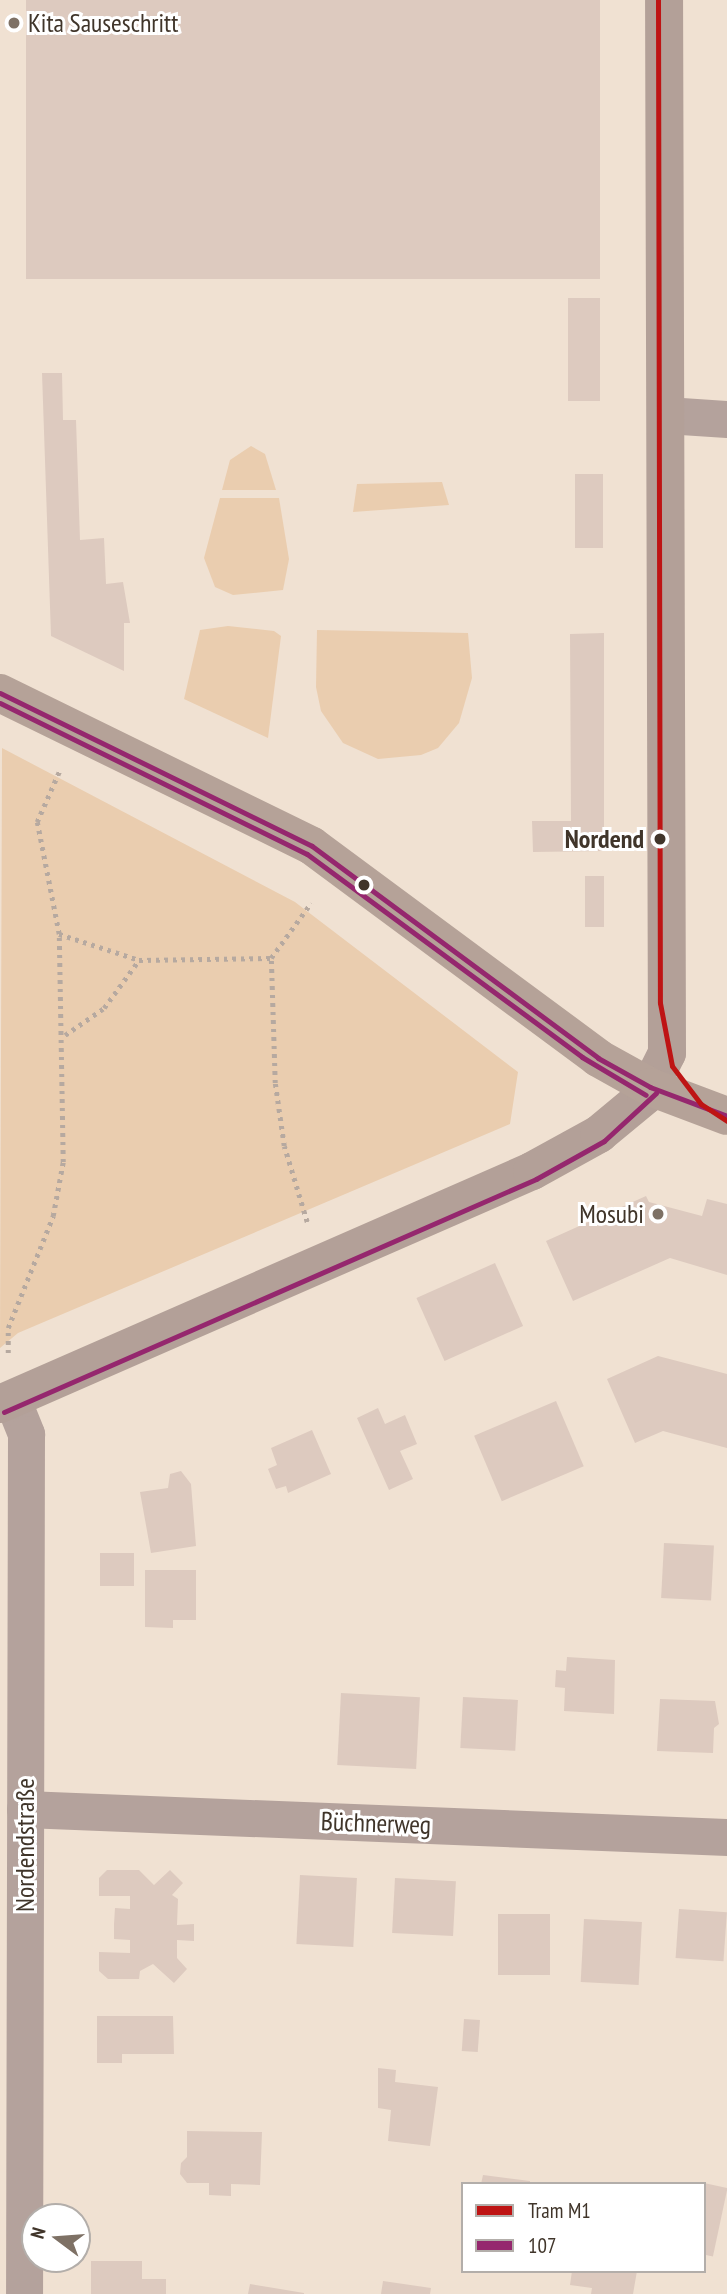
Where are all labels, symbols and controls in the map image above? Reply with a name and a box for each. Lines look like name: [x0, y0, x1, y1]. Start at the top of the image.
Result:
place label: Kita Sauseschritt: [28, 7, 178, 39]
marker: Kita Sauseschritt: [6, 15, 22, 31]
place label: Nordend: [565, 823, 644, 855]
marker: Nordend: [650, 829, 670, 849]
unlabelled marker: [357, 878, 371, 892]
place label: Mosubi: [579, 1198, 644, 1230]
marker: Mosubi: [650, 1206, 666, 1222]
street label: Nordendstraße: [9, 1778, 41, 1912]
street label: Büchnerweg: [320, 1805, 432, 1841]
legend: [461, 2182, 706, 2273]
text: Tram M1: [528, 2197, 591, 2224]
north arrow: [21, 2203, 91, 2273]
text: N: [25, 2225, 51, 2241]
text: 107: [528, 2232, 556, 2259]

